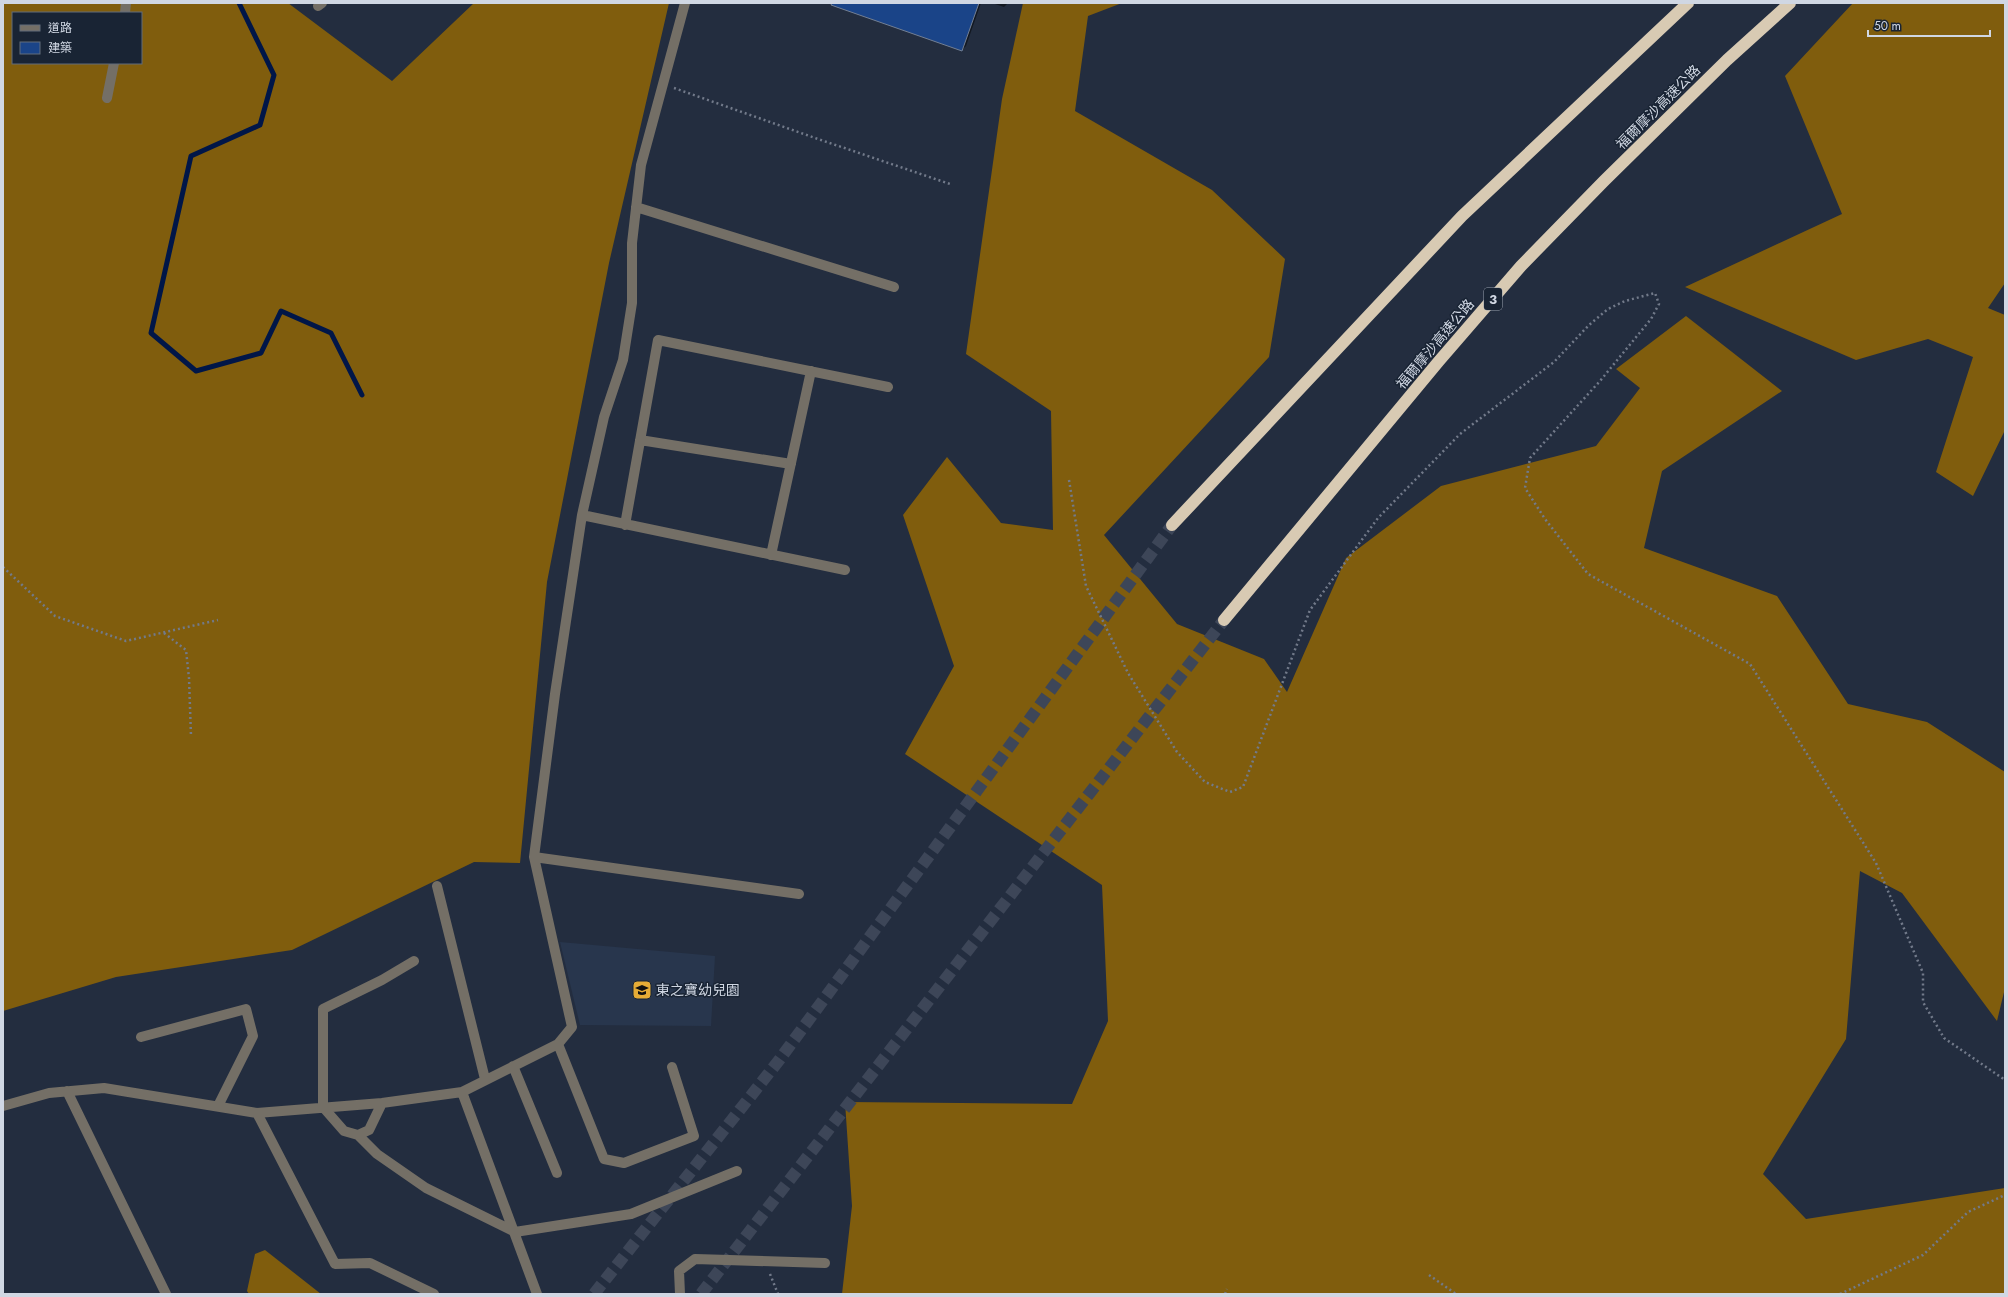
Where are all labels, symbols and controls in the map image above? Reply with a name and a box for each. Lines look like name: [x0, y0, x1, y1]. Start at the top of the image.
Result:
legend: [12, 12, 142, 64]
scale bar: [1868, 12, 1990, 38]
text: 50 m: [1874, 17, 1901, 35]
text: 道路: [48, 19, 72, 37]
text: 建築: [48, 39, 72, 57]
street label: 福爾摩沙高速公路: [1611, 60, 1705, 154]
road number: 3: [1484, 288, 1502, 310]
street label: 福爾摩沙高速公路: [1391, 295, 1479, 393]
school or university icon: 東之寶幼兒園: [631, 979, 653, 1001]
place label: 東之寶幼兒園: [656, 980, 740, 1000]

